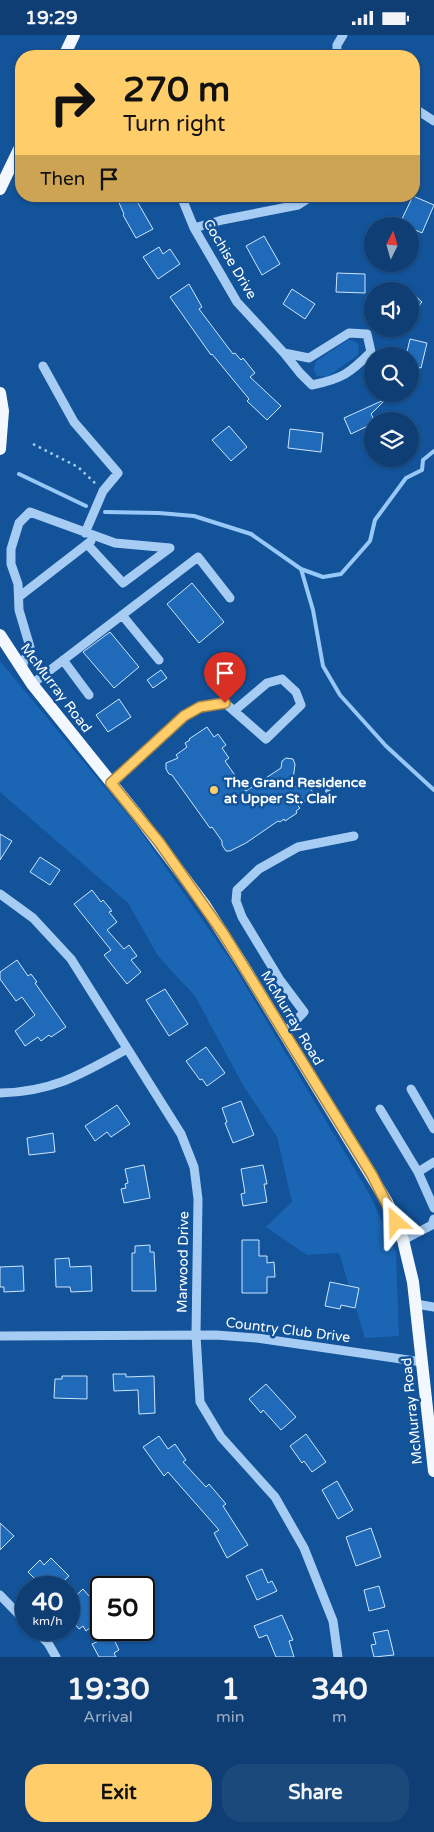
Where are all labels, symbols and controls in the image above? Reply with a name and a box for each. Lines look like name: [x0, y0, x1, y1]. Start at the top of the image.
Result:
text: 19:29: [25, 7, 78, 29]
text: 270 m: [123, 69, 230, 111]
icon: right: [40, 70, 105, 135]
text: Turn right: [123, 111, 225, 137]
icon: arrive: [95, 165, 123, 193]
text: Then: [40, 168, 85, 190]
street label: Cochise Drive: [199, 216, 261, 302]
north arrow: [364, 217, 419, 273]
map controls: [364, 217, 419, 467]
button: sound: [364, 282, 419, 337]
button: search: [364, 347, 419, 402]
button: layers: [364, 412, 419, 467]
street label: McMurray Road: [17, 640, 95, 736]
pin: [204, 652, 246, 703]
icon: arrive: [211, 659, 239, 687]
place label: The Grand Residence at Upper St. Clair: [223, 774, 366, 807]
marker: The Grand Residence at Upper St. Clair: [208, 784, 220, 796]
street label: McMurray Road: [257, 968, 327, 1068]
position arrow: [369, 1195, 421, 1247]
street label: Marwood Drive: [174, 1211, 192, 1313]
street label: Country Club Drive: [225, 1314, 351, 1346]
street label: McMurray Road: [398, 1357, 426, 1465]
speed limit sign: 50: [90, 1576, 155, 1641]
text: 40: [32, 1587, 63, 1617]
text: km/h: [32, 1614, 63, 1628]
text: 19:30: [66, 1671, 150, 1708]
text: 1: [221, 1671, 240, 1708]
text: 340: [311, 1671, 368, 1708]
text: Arrival: [83, 1707, 133, 1727]
text: min: [216, 1707, 245, 1727]
text: m: [332, 1707, 347, 1727]
button: Exit: [25, 1764, 212, 1822]
button: Share: [222, 1764, 409, 1822]

